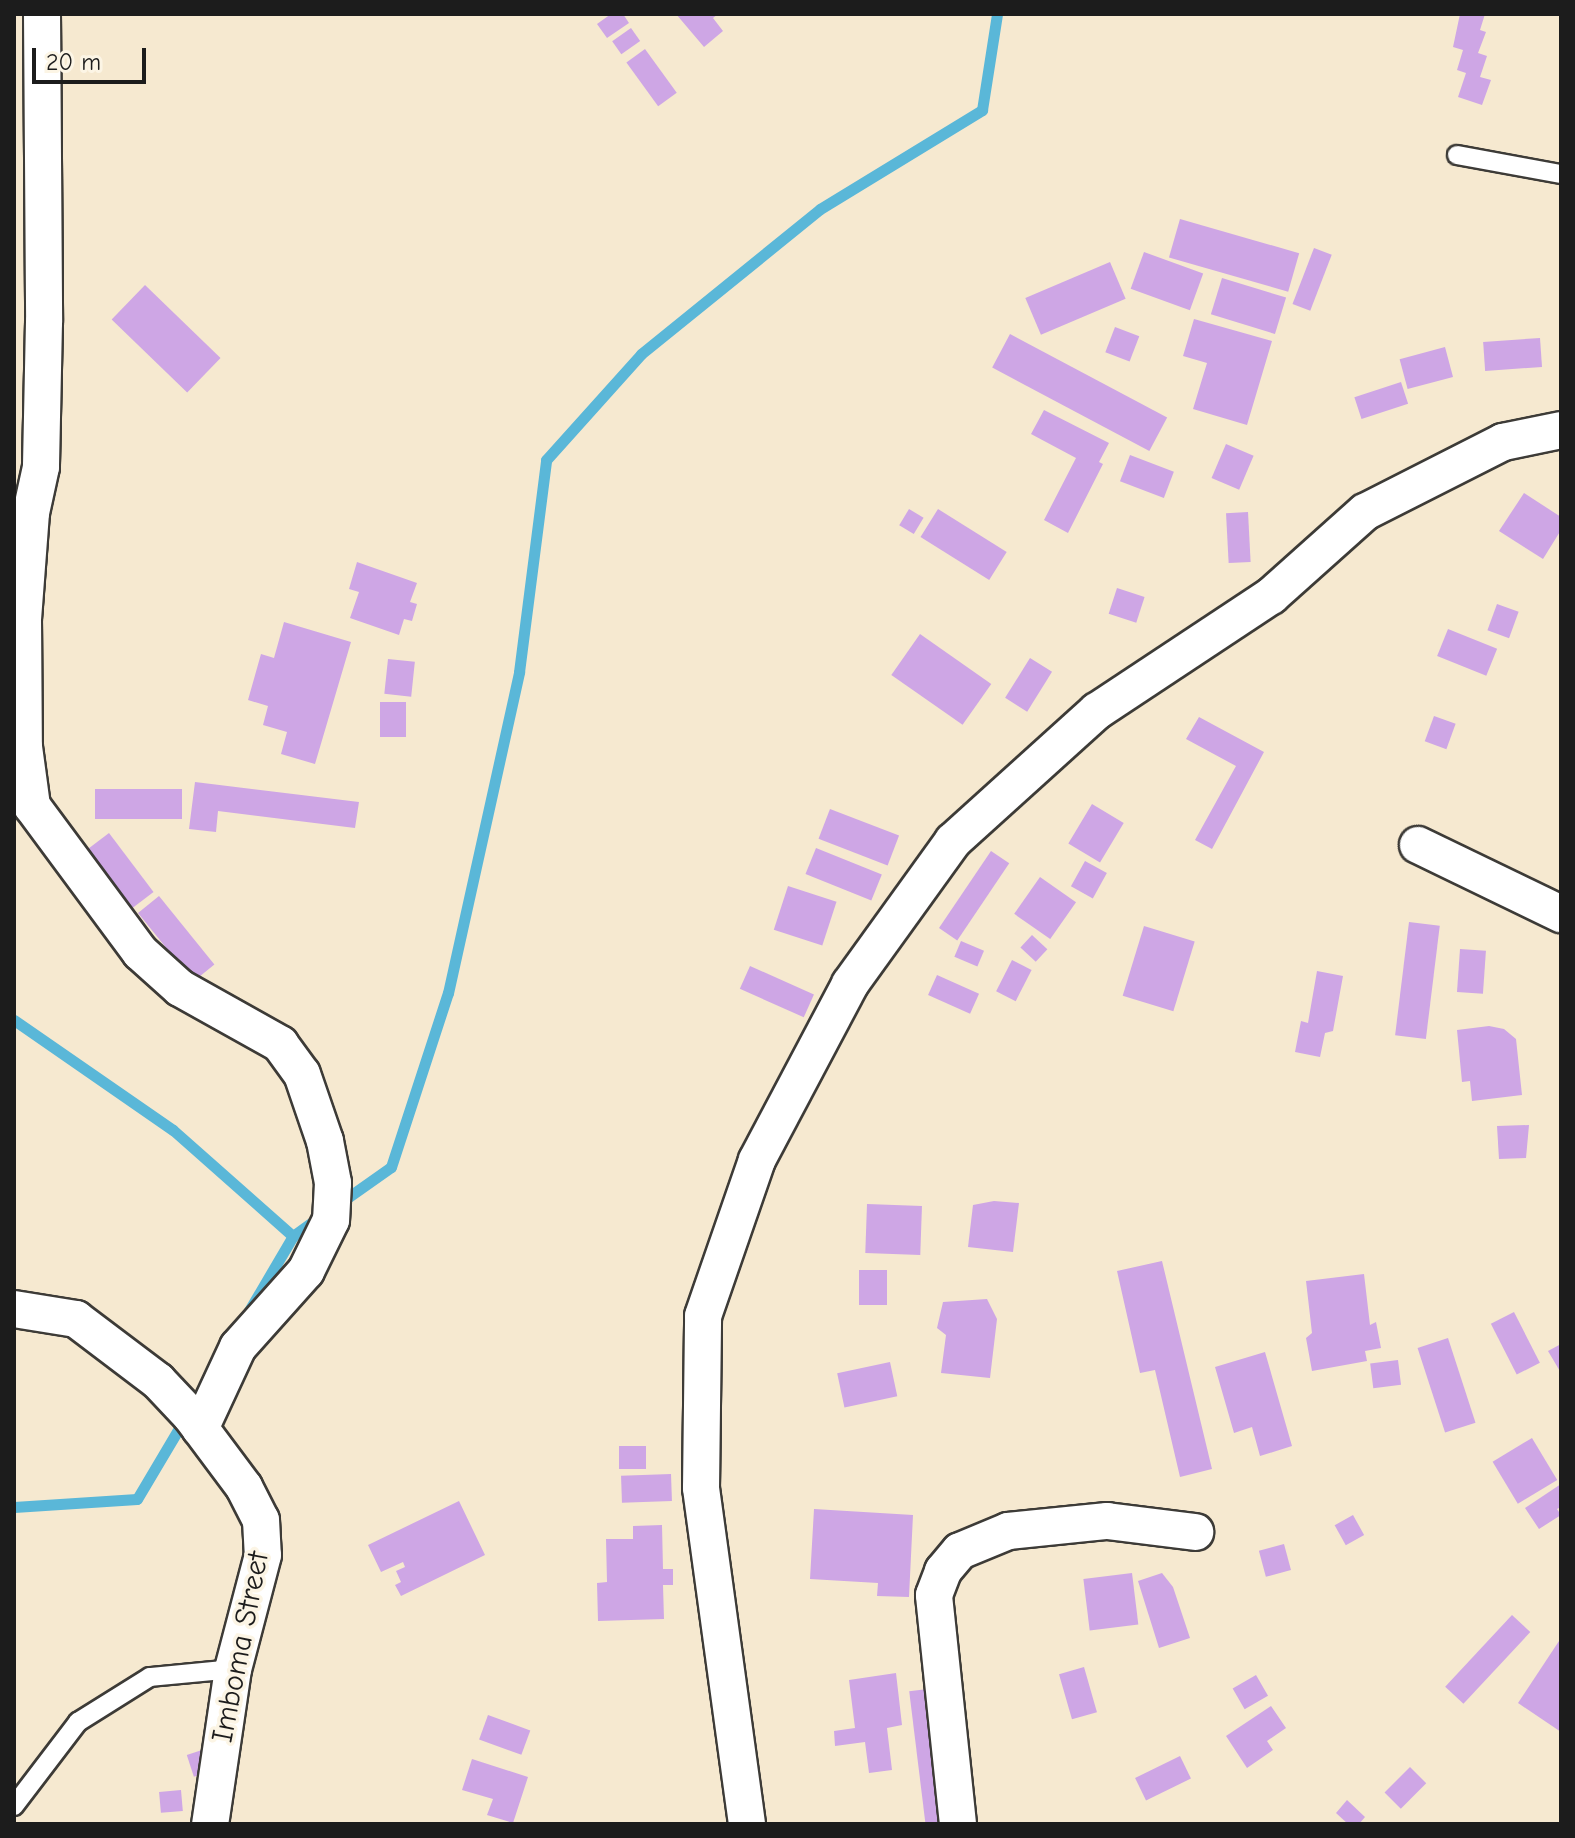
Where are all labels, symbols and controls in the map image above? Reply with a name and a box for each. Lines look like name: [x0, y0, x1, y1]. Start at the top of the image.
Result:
scale bar: [36, 32, 150, 82]
text: 20 m: [46, 48, 101, 76]
street label: Imboma Street: [205, 1548, 277, 1746]

